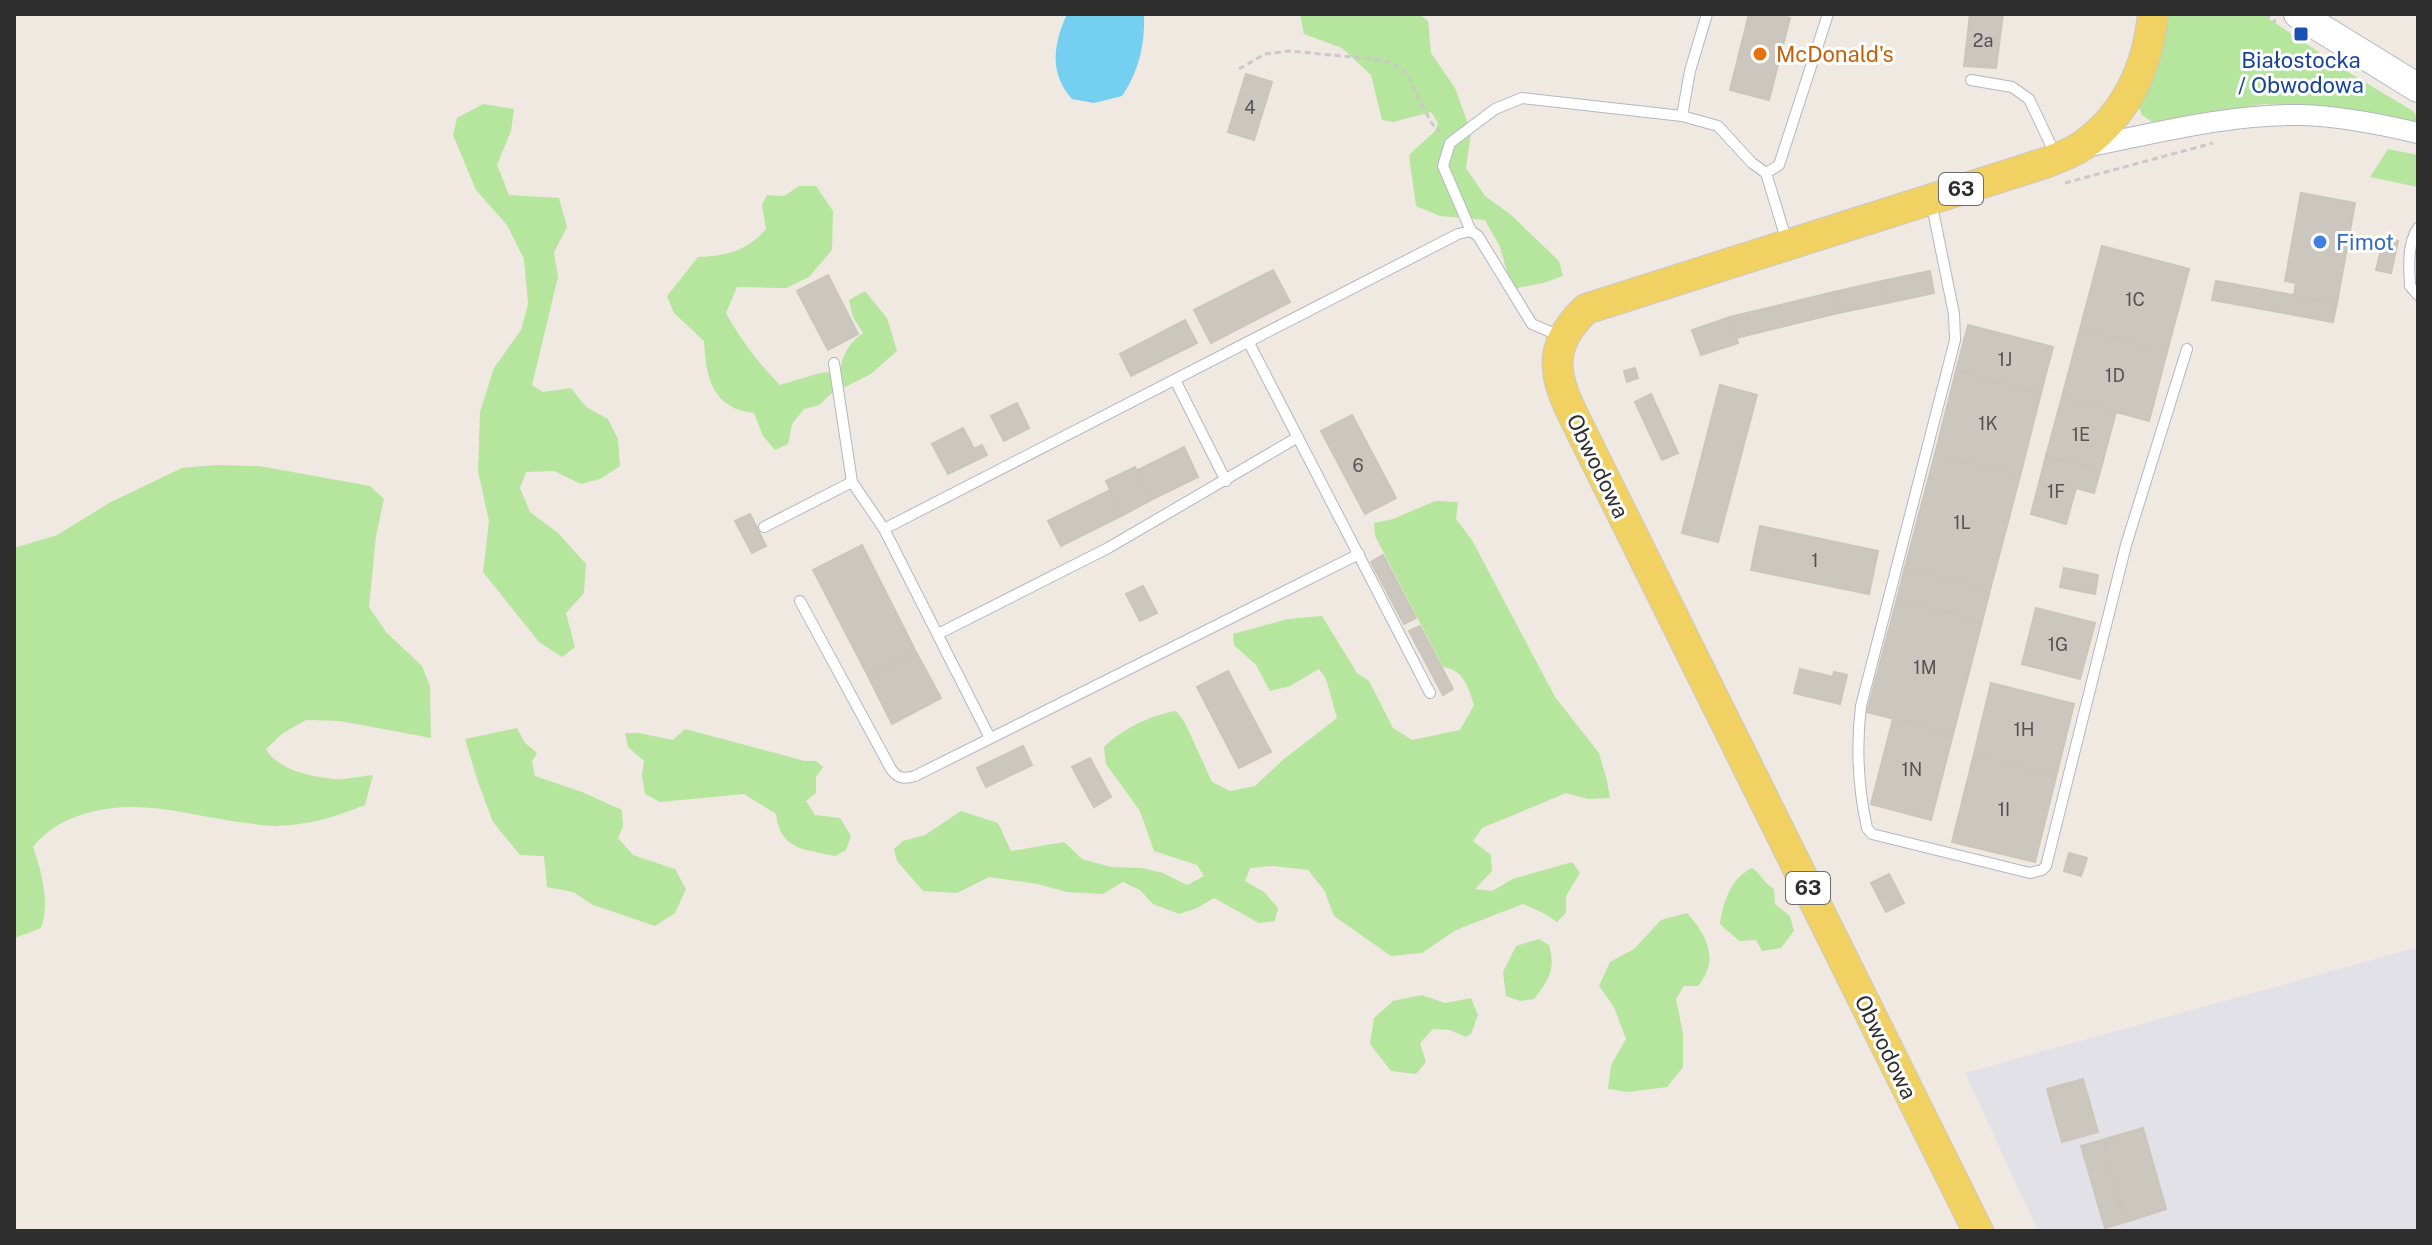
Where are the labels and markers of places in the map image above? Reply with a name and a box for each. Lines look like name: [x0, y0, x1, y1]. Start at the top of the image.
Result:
marker: Białostocka / Obwodowa: [2292, 25, 2310, 43]
place label: McDonald's: [1776, 41, 1894, 67]
marker: McDonald's: [1751, 45, 1769, 63]
place label: Białostocka / Obwodowa: [2238, 47, 2364, 98]
place label: Fimot: [2336, 229, 2394, 255]
marker: Fimot: [2311, 233, 2329, 251]

